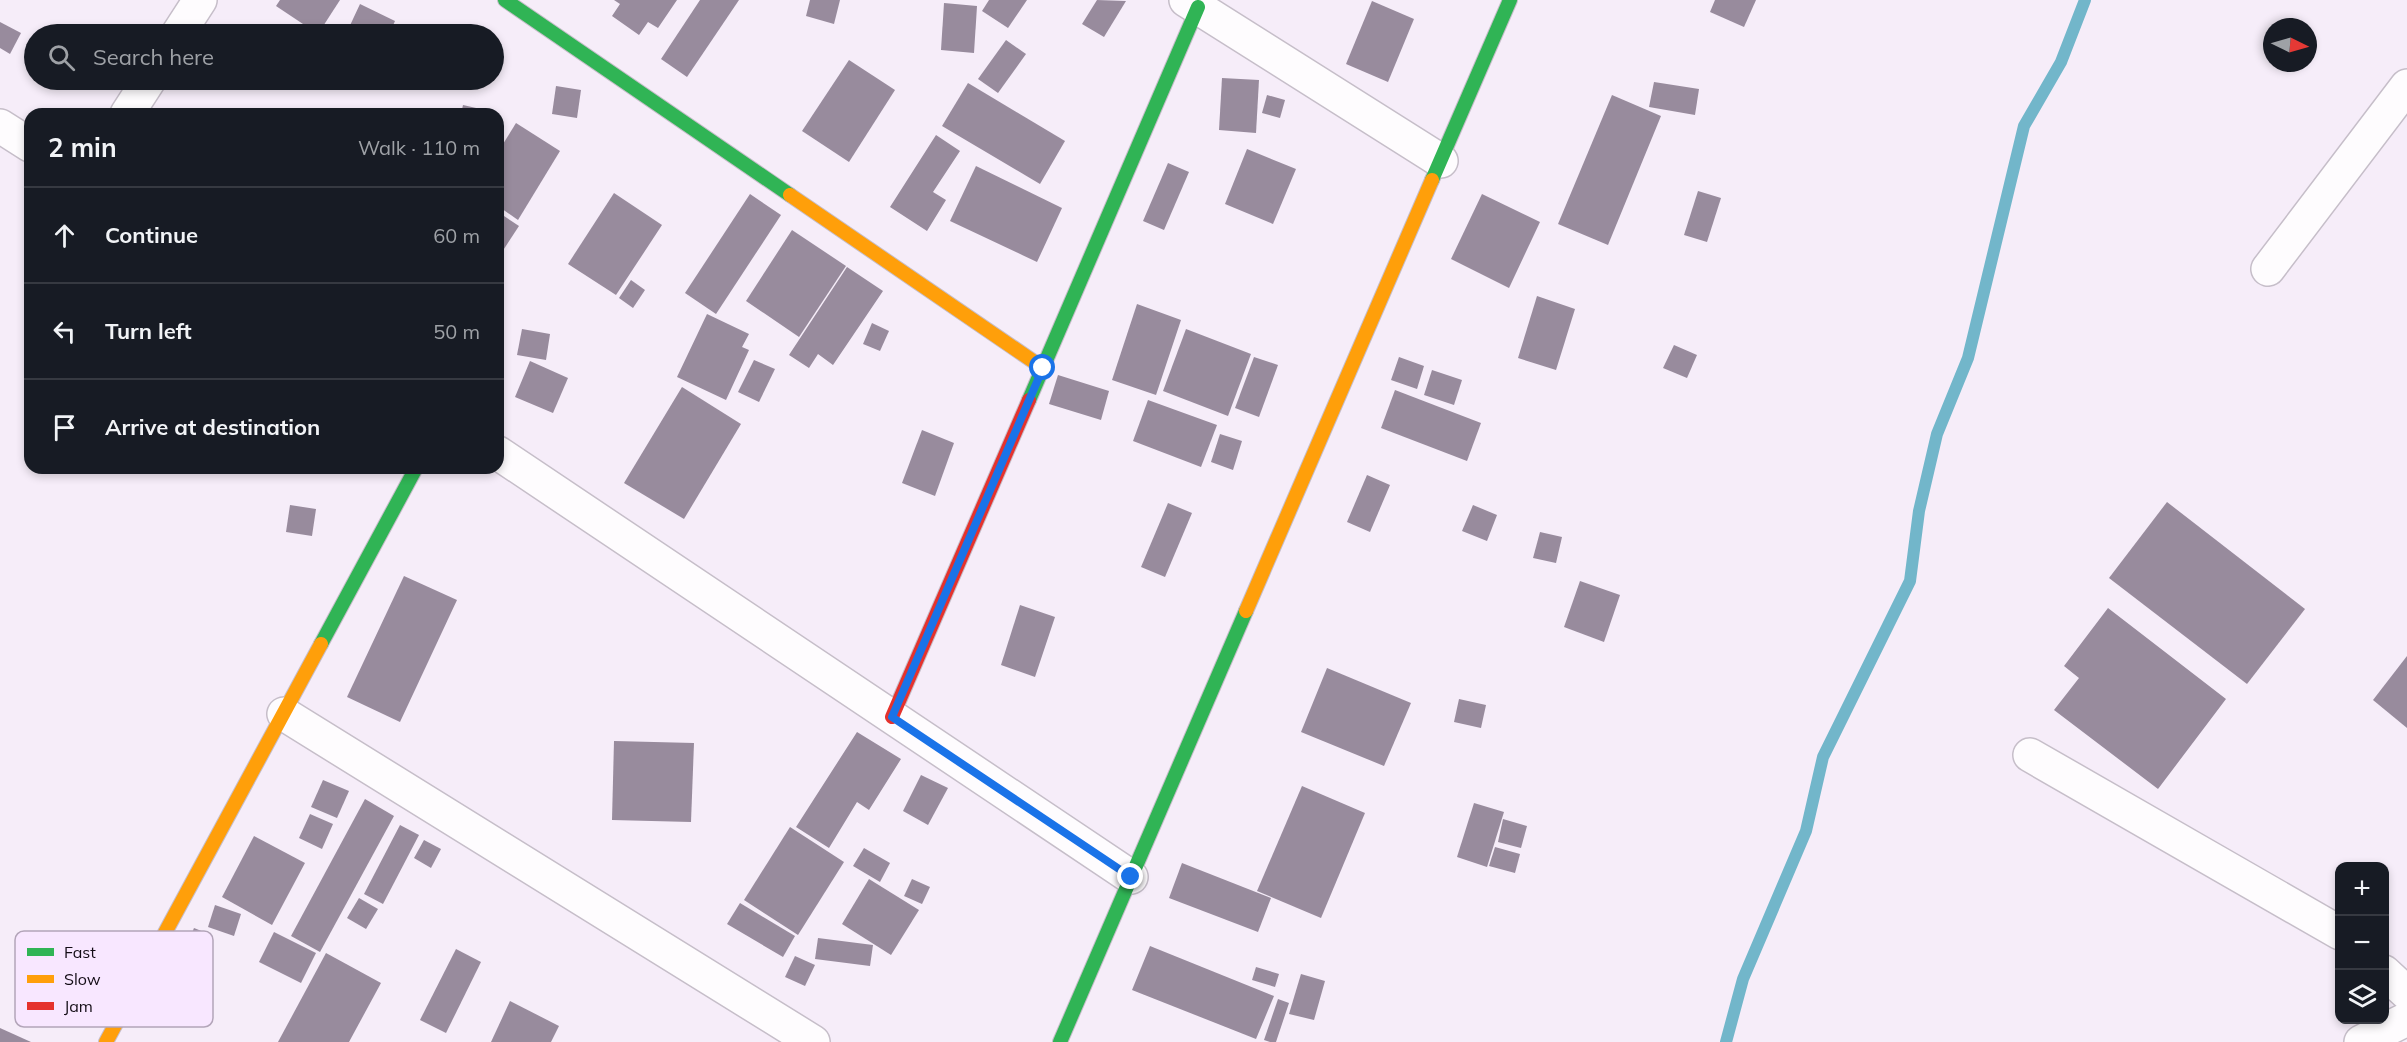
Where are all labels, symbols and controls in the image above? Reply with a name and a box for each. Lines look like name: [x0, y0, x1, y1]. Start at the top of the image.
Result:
north arrow: [2263, 18, 2317, 72]
search box: [24, 24, 504, 90]
icon: search: [45, 41, 78, 74]
text: Search here: [93, 43, 214, 71]
text: 2 min: [48, 131, 117, 164]
text: Walk · 110 m: [358, 135, 480, 160]
icon: ahead: [48, 219, 81, 252]
text: Continue: [105, 221, 198, 249]
text: 60 m: [433, 223, 480, 248]
icon: left: [48, 315, 81, 348]
text: Turn left: [105, 317, 192, 345]
text: 50 m: [433, 319, 480, 344]
route start: [1029, 354, 1055, 380]
icon: arrive: [48, 411, 81, 444]
text: Arrive at destination: [105, 413, 320, 441]
map controls: [2335, 862, 2389, 1024]
button: +: [2335, 862, 2389, 916]
route end: [1117, 863, 1143, 889]
button: −: [2335, 916, 2389, 970]
legend: [15, 931, 213, 1027]
text: Fast: [64, 942, 96, 962]
text: Slow: [64, 969, 101, 989]
button: layers: [2335, 970, 2389, 1024]
text: Jam: [64, 996, 93, 1016]

